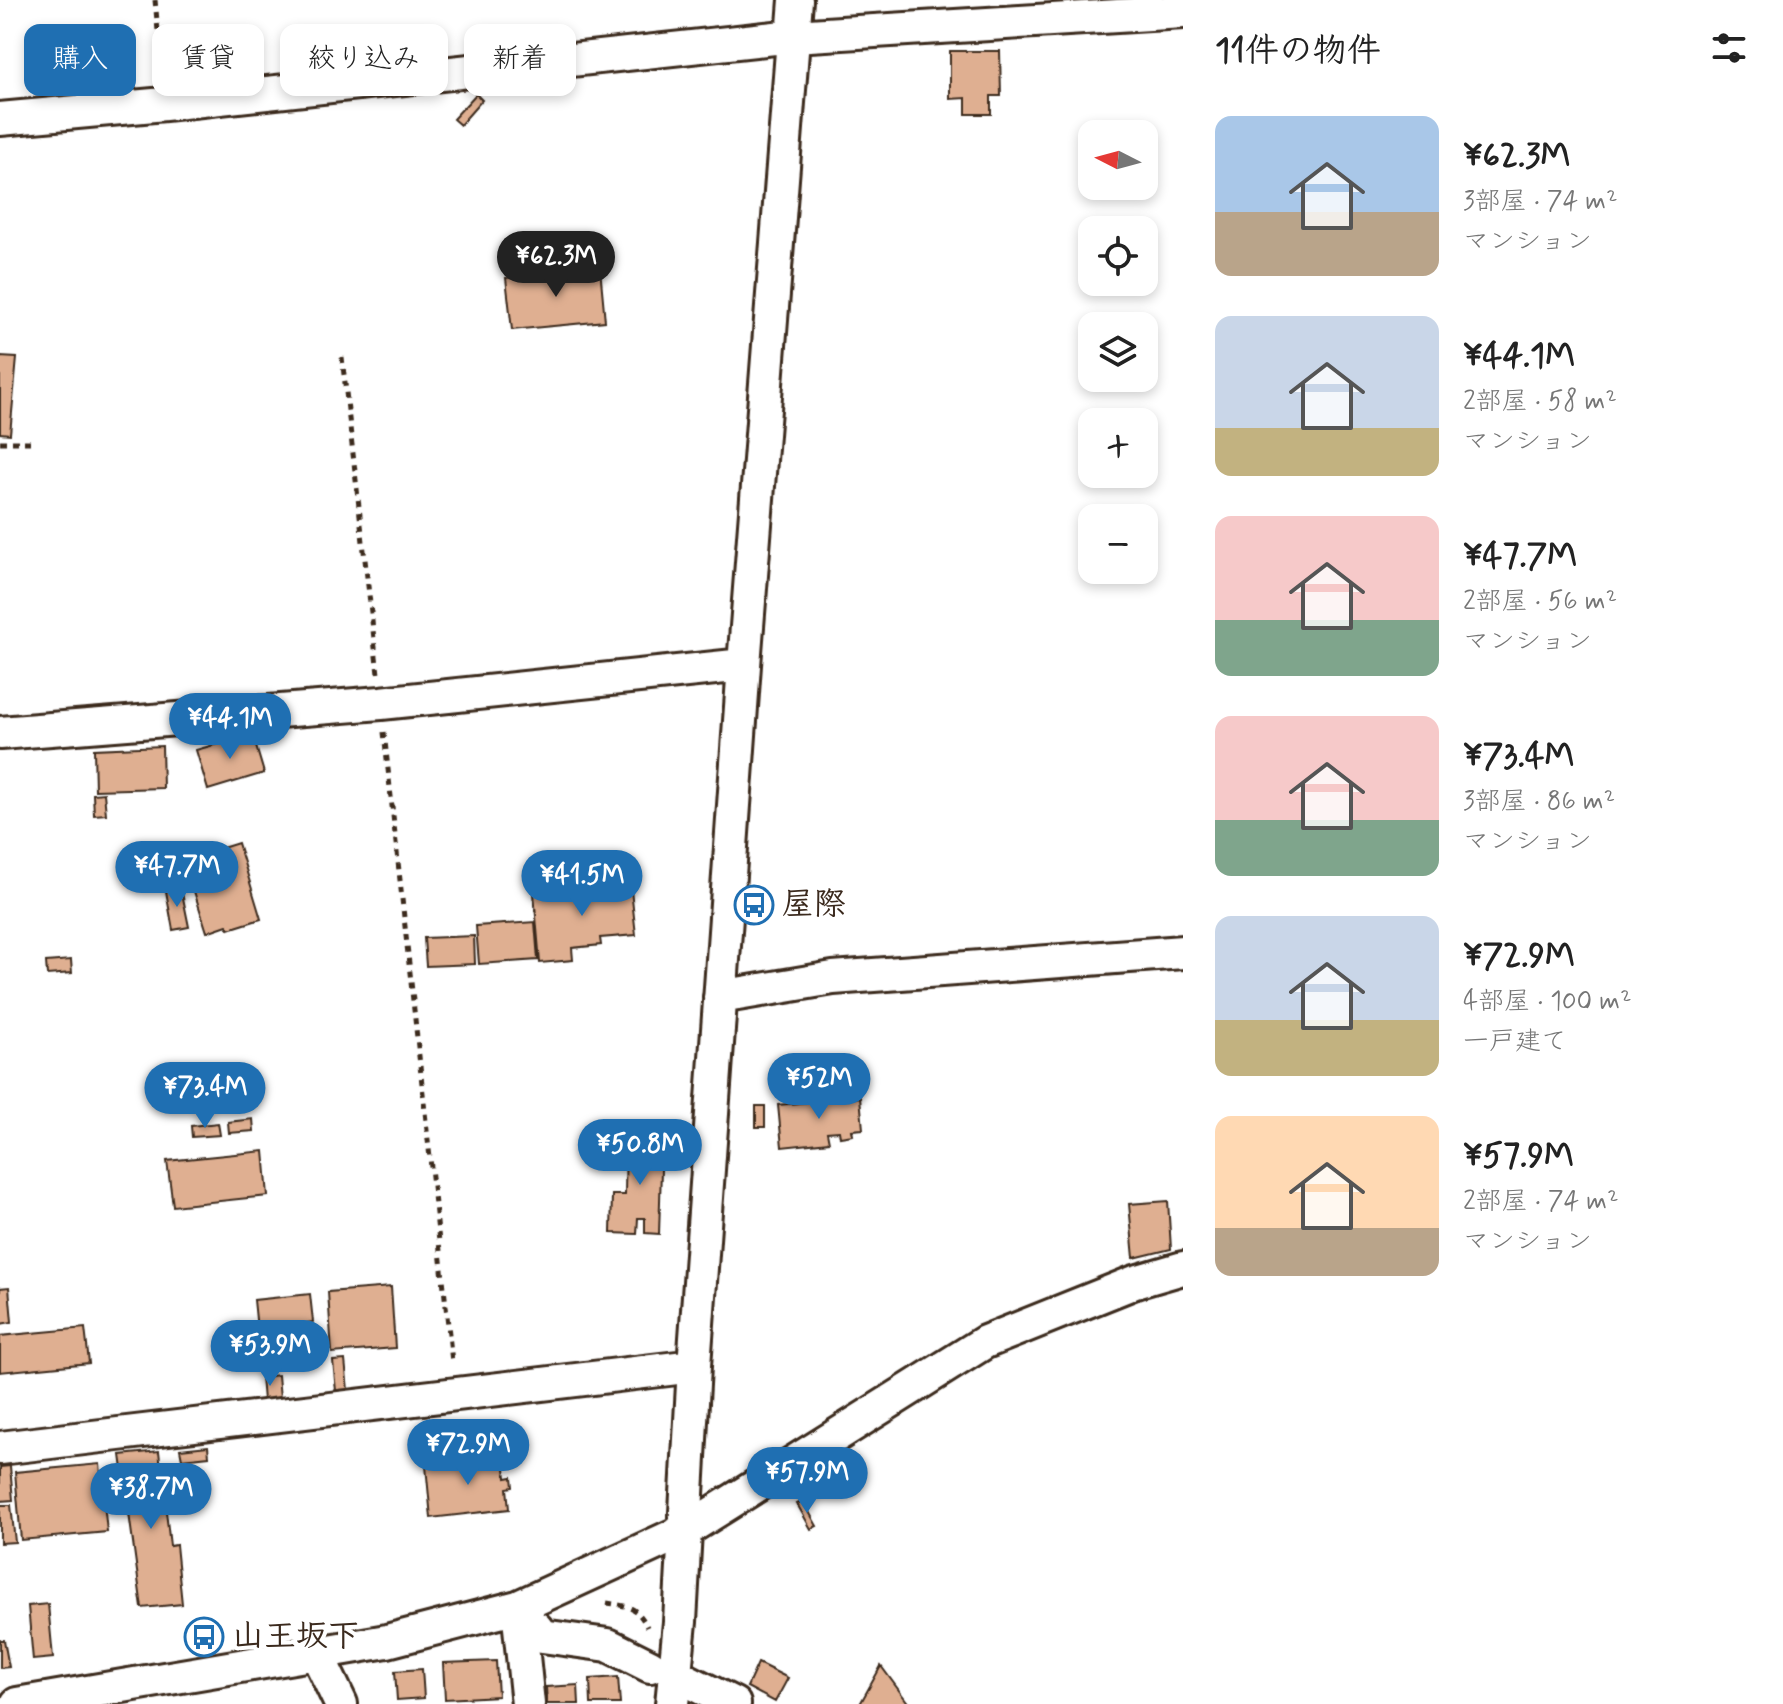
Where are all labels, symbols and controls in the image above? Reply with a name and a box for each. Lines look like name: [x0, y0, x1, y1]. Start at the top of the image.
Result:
chip: 購入: [24, 24, 136, 96]
chip: 賃貸: [152, 24, 264, 96]
chip: 絞り込み: [280, 24, 448, 96]
chip: 新着: [464, 24, 576, 96]
icon: filters: [1707, 26, 1751, 70]
text: 11件の物件: [1215, 29, 1381, 74]
north arrow: [1078, 120, 1158, 200]
map controls: [1078, 120, 1158, 584]
text: ¥62.3M: [1463, 134, 1570, 179]
icon: home: [1279, 148, 1375, 244]
text: 3部屋 · 74 m²: [1463, 185, 1618, 219]
button: locate: [1078, 216, 1158, 296]
text: マンション: [1463, 225, 1592, 259]
pin: ¥62.3M: [491, 231, 621, 299]
text: ¥62.3M: [515, 240, 597, 274]
button: layers: [1078, 312, 1158, 392]
text: ¥44.1M: [1463, 334, 1575, 379]
icon: home: [1279, 348, 1375, 444]
text: 2部屋 · 58 m²: [1463, 385, 1617, 419]
button: +: [1078, 408, 1158, 488]
text: マンション: [1463, 425, 1592, 459]
button: −: [1078, 504, 1158, 584]
text: ¥47.7M: [1463, 534, 1577, 579]
icon: home: [1279, 548, 1375, 644]
text: 2部屋 · 56 m²: [1463, 585, 1617, 619]
text: マンション: [1463, 625, 1592, 659]
pin: ¥44.1M: [165, 693, 295, 761]
text: ¥44.1M: [187, 702, 273, 736]
text: ¥73.4M: [1463, 734, 1574, 779]
icon: home: [1279, 748, 1375, 844]
text: 3部屋 · 86 m²: [1463, 785, 1615, 819]
text: マンション: [1463, 825, 1592, 859]
pin: ¥47.7M: [112, 841, 242, 909]
text: ¥47.7M: [133, 850, 221, 884]
pin: ¥41.5M: [517, 850, 647, 918]
text: ¥41.5M: [539, 859, 625, 893]
bus stop icon: 屋際: [733, 884, 775, 926]
place label: 屋際: [782, 884, 846, 926]
text: ¥72.9M: [1463, 934, 1575, 979]
icon: home: [1279, 948, 1375, 1044]
text: 4部屋 · 100 m²: [1463, 985, 1631, 1019]
text: 一戸建て: [1463, 1025, 1567, 1059]
pin: ¥52M: [772, 1053, 866, 1121]
pin: ¥73.4M: [140, 1062, 270, 1130]
text: ¥52M: [785, 1062, 853, 1096]
text: ¥73.4M: [162, 1071, 248, 1105]
pin: ¥50.8M: [575, 1119, 705, 1187]
text: ¥50.8M: [596, 1128, 684, 1162]
text: ¥57.9M: [1463, 1134, 1574, 1179]
icon: home: [1279, 1148, 1375, 1244]
text: 2部屋 · 74 m²: [1463, 1185, 1619, 1219]
text: マンション: [1463, 1225, 1592, 1259]
pin: ¥53.9M: [205, 1320, 335, 1388]
text: ¥53.9M: [229, 1329, 311, 1363]
pin: ¥72.9M: [403, 1419, 533, 1487]
text: ¥72.9M: [425, 1428, 511, 1462]
pin: ¥57.9M: [742, 1447, 872, 1515]
text: ¥57.9M: [765, 1456, 849, 1490]
pin: ¥38.7M: [86, 1463, 216, 1531]
text: ¥38.7M: [109, 1472, 194, 1506]
bus stop icon: 山王坂下: [183, 1616, 225, 1658]
place label: 山王坂下: [232, 1616, 360, 1658]

